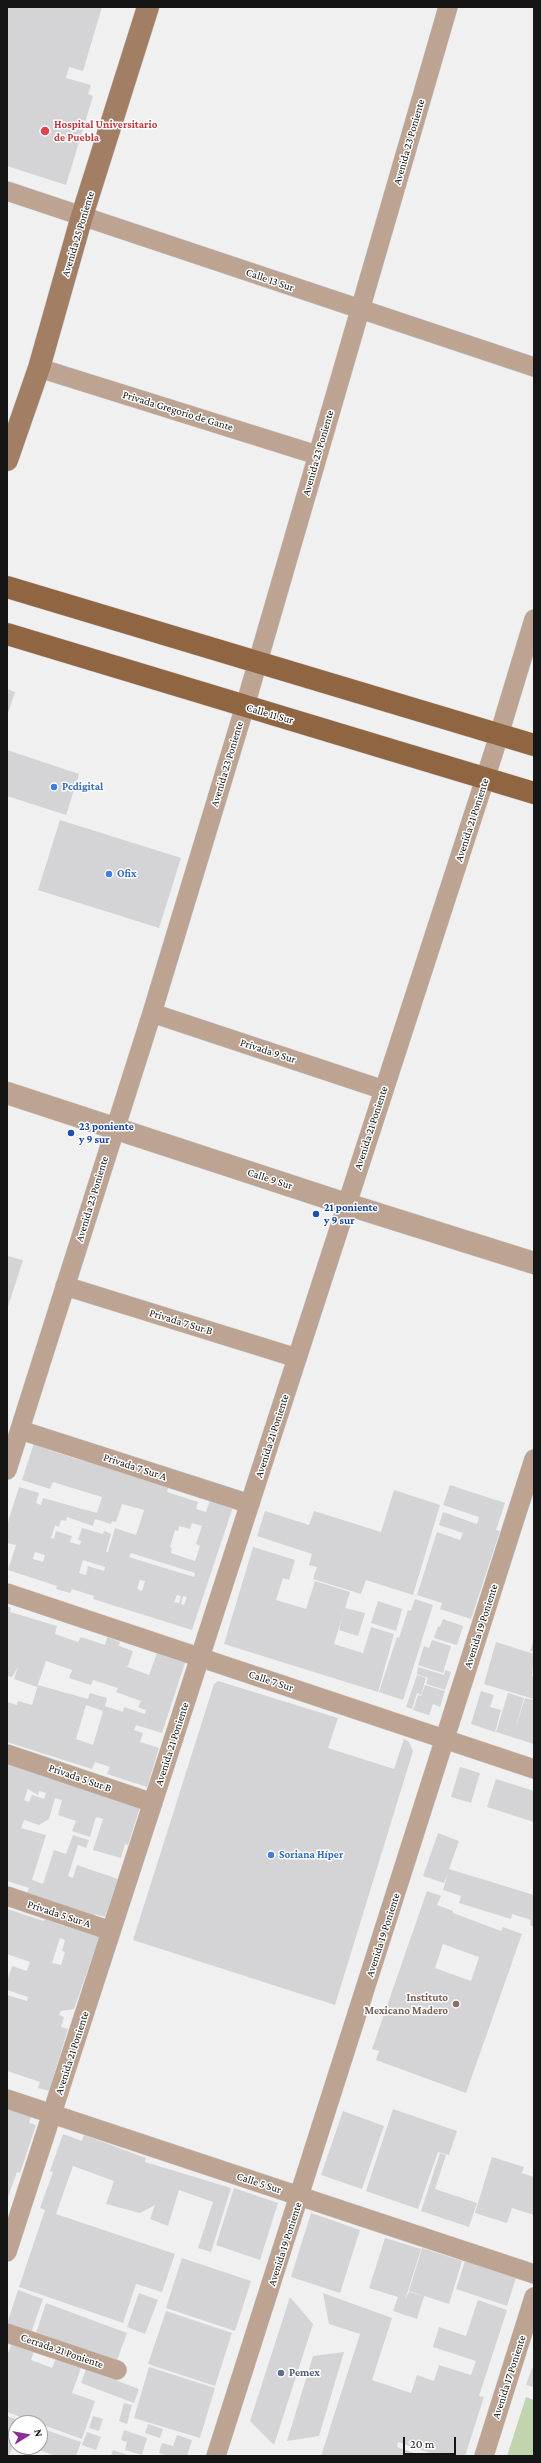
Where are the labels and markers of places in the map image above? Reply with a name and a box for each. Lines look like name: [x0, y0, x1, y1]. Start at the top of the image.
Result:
place label: Hospital Universitario de Puebla: [54, 118, 157, 144]
marker: Hospital Universitario de Puebla: [39, 125, 51, 137]
place label: Pcdigital: [62, 780, 103, 794]
marker: Pcdigital: [49, 782, 59, 792]
place label: Ofix: [117, 867, 137, 881]
marker: Ofix: [104, 869, 114, 879]
place label: 23 poniente y 9 sur: [79, 1120, 134, 1146]
marker: 23 poniente y 9 sur: [66, 1128, 76, 1138]
place label: 21 poniente y 9 sur: [324, 1201, 378, 1227]
marker: 21 poniente y 9 sur: [311, 1209, 321, 1219]
place label: Soriana Híper: [279, 1848, 343, 1862]
marker: Soriana Híper: [266, 1850, 276, 1860]
place label: Instituto Mexicano Madero: [364, 1991, 448, 2017]
marker: Instituto Mexicano Madero: [451, 1999, 461, 2009]
place label: Pemex: [289, 2366, 320, 2380]
marker: Pemex: [276, 2368, 286, 2378]

